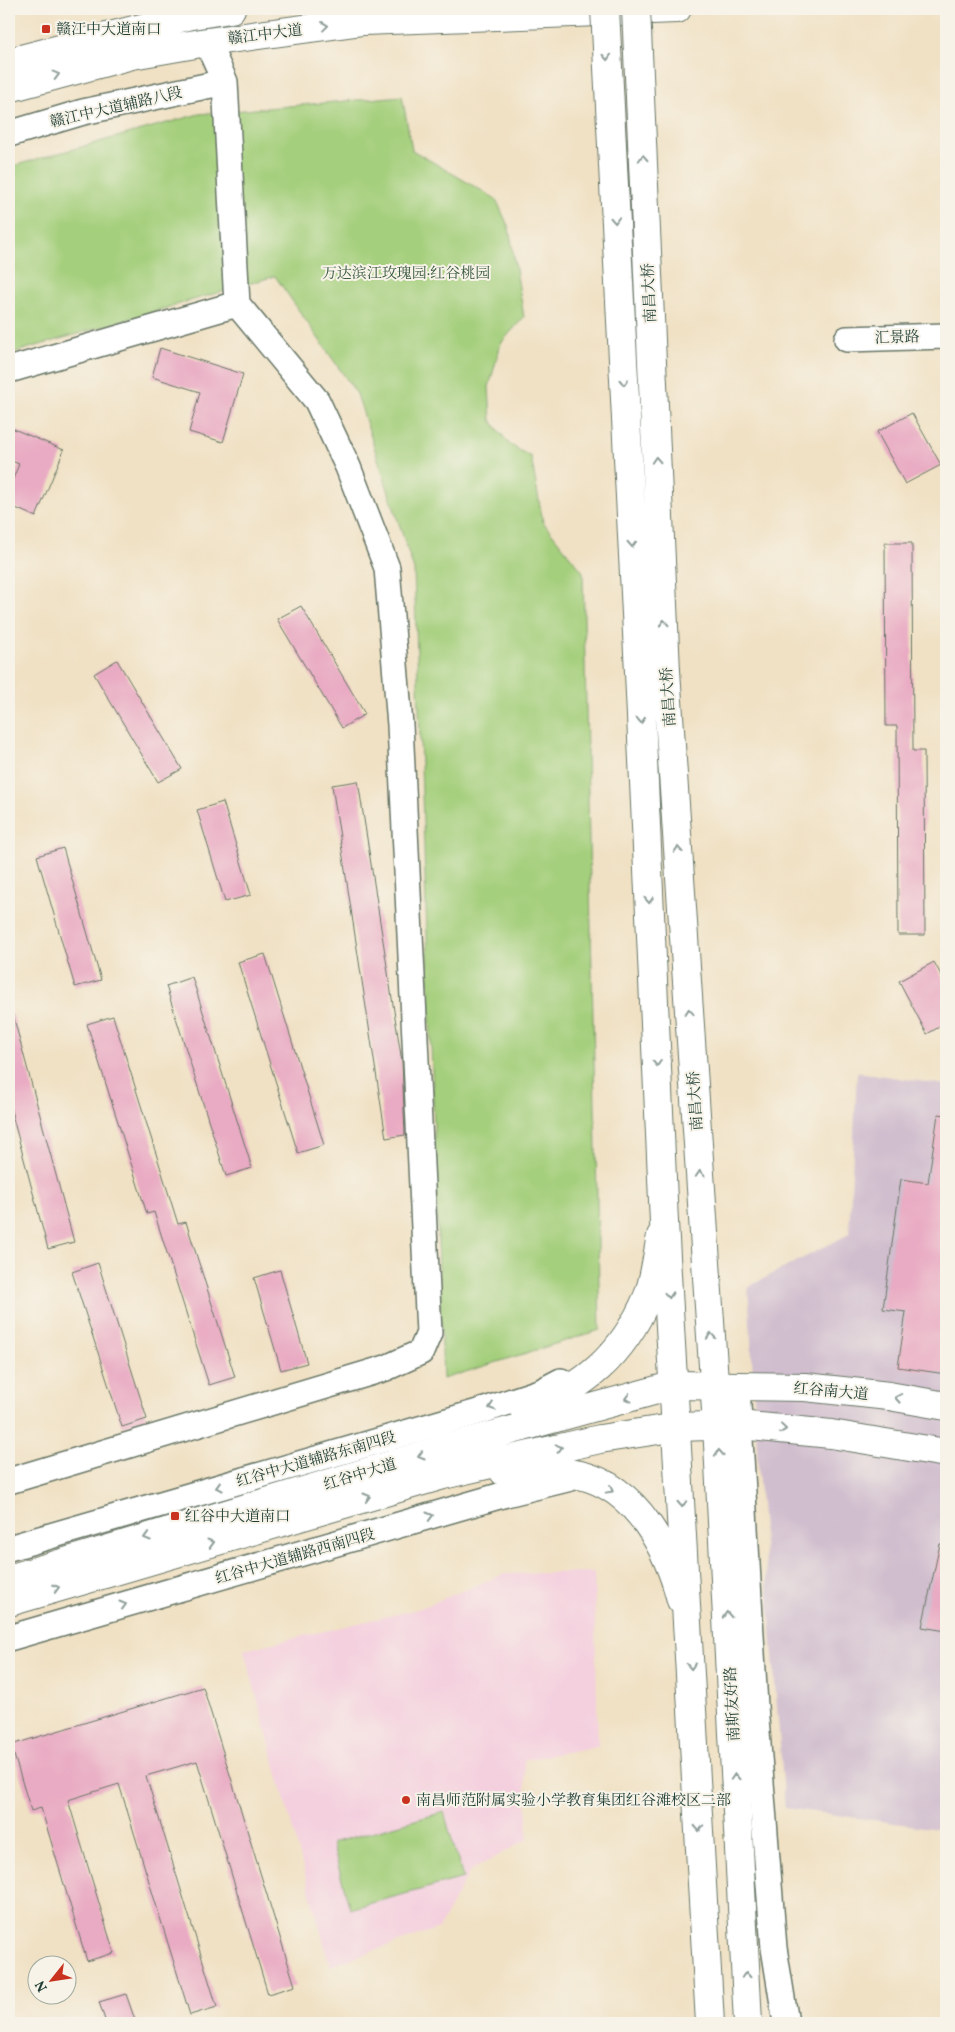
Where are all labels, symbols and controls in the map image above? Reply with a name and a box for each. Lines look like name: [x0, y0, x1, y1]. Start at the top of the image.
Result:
place label: 赣江中大道南口: [56, 20, 161, 41]
street label: 赣江中大道: [227, 20, 304, 50]
one-way arrow: [322, 21, 330, 32]
marker: 赣江中大道南口: [40, 23, 52, 35]
one-way arrow: [602, 54, 613, 62]
one-way arrow: [51, 71, 59, 81]
street label: 赣江中大道辅路八段: [48, 83, 184, 134]
one-way arrow: [638, 154, 648, 162]
one-way arrow: [610, 216, 621, 224]
street label: 南昌大桥: [638, 262, 663, 323]
park label: 万达滨江玫瑰园·红谷桃园: [322, 264, 490, 285]
street label: 汇景路: [874, 327, 920, 350]
one-way arrow: [618, 378, 629, 386]
one-way arrow: [651, 456, 662, 464]
one-way arrow: [627, 541, 638, 549]
one-way arrow: [658, 618, 669, 626]
street label: 南昌大桥: [657, 666, 682, 728]
one-way arrow: [635, 717, 646, 725]
one-way arrow: [672, 846, 683, 854]
one-way arrow: [644, 896, 655, 904]
one-way arrow: [683, 1008, 694, 1016]
one-way arrow: [651, 1059, 662, 1067]
street label: 南昌大桥: [684, 1070, 709, 1132]
one-way arrow: [695, 1170, 706, 1178]
one-way arrow: [663, 1291, 674, 1299]
one-way arrow: [706, 1332, 717, 1340]
street label: 红谷南大道: [793, 1379, 869, 1406]
one-way arrow: [624, 1393, 632, 1403]
one-way arrow: [894, 1393, 903, 1403]
one-way arrow: [489, 1402, 497, 1412]
one-way arrow: [780, 1423, 788, 1434]
street label: 红谷中大道辅路东南四段: [234, 1428, 398, 1490]
one-way arrow: [554, 1443, 563, 1454]
one-way arrow: [713, 1448, 724, 1456]
one-way arrow: [417, 1451, 425, 1461]
street label: 红谷中大道: [322, 1454, 398, 1494]
one-way arrow: [215, 1481, 223, 1491]
one-way arrow: [605, 1483, 614, 1493]
one-way arrow: [363, 1492, 371, 1502]
one-way arrow: [677, 1500, 687, 1508]
place label: 红谷中大道南口: [185, 1507, 290, 1528]
marker: 红谷中大道南口: [169, 1510, 181, 1522]
one-way arrow: [426, 1512, 434, 1522]
street label: 红谷中大道辅路西南四段: [213, 1525, 378, 1590]
one-way arrow: [144, 1532, 152, 1542]
one-way arrow: [207, 1538, 215, 1548]
one-way arrow: [51, 1584, 59, 1594]
one-way arrow: [118, 1601, 126, 1611]
one-way arrow: [722, 1611, 733, 1619]
one-way arrow: [685, 1662, 696, 1670]
street label: 南斯友好路: [721, 1666, 746, 1742]
one-way arrow: [730, 1773, 741, 1781]
place label: 南昌师范附属实验小学教育集团红谷滩校区二部: [416, 1791, 731, 1812]
marker: 南昌师范附属实验小学教育集团红谷滩校区二部: [400, 1794, 412, 1806]
one-way arrow: [694, 1825, 705, 1833]
north arrow: [28, 1954, 78, 2004]
one-way arrow: [740, 1970, 751, 1978]
text: N: [31, 1977, 53, 1995]

